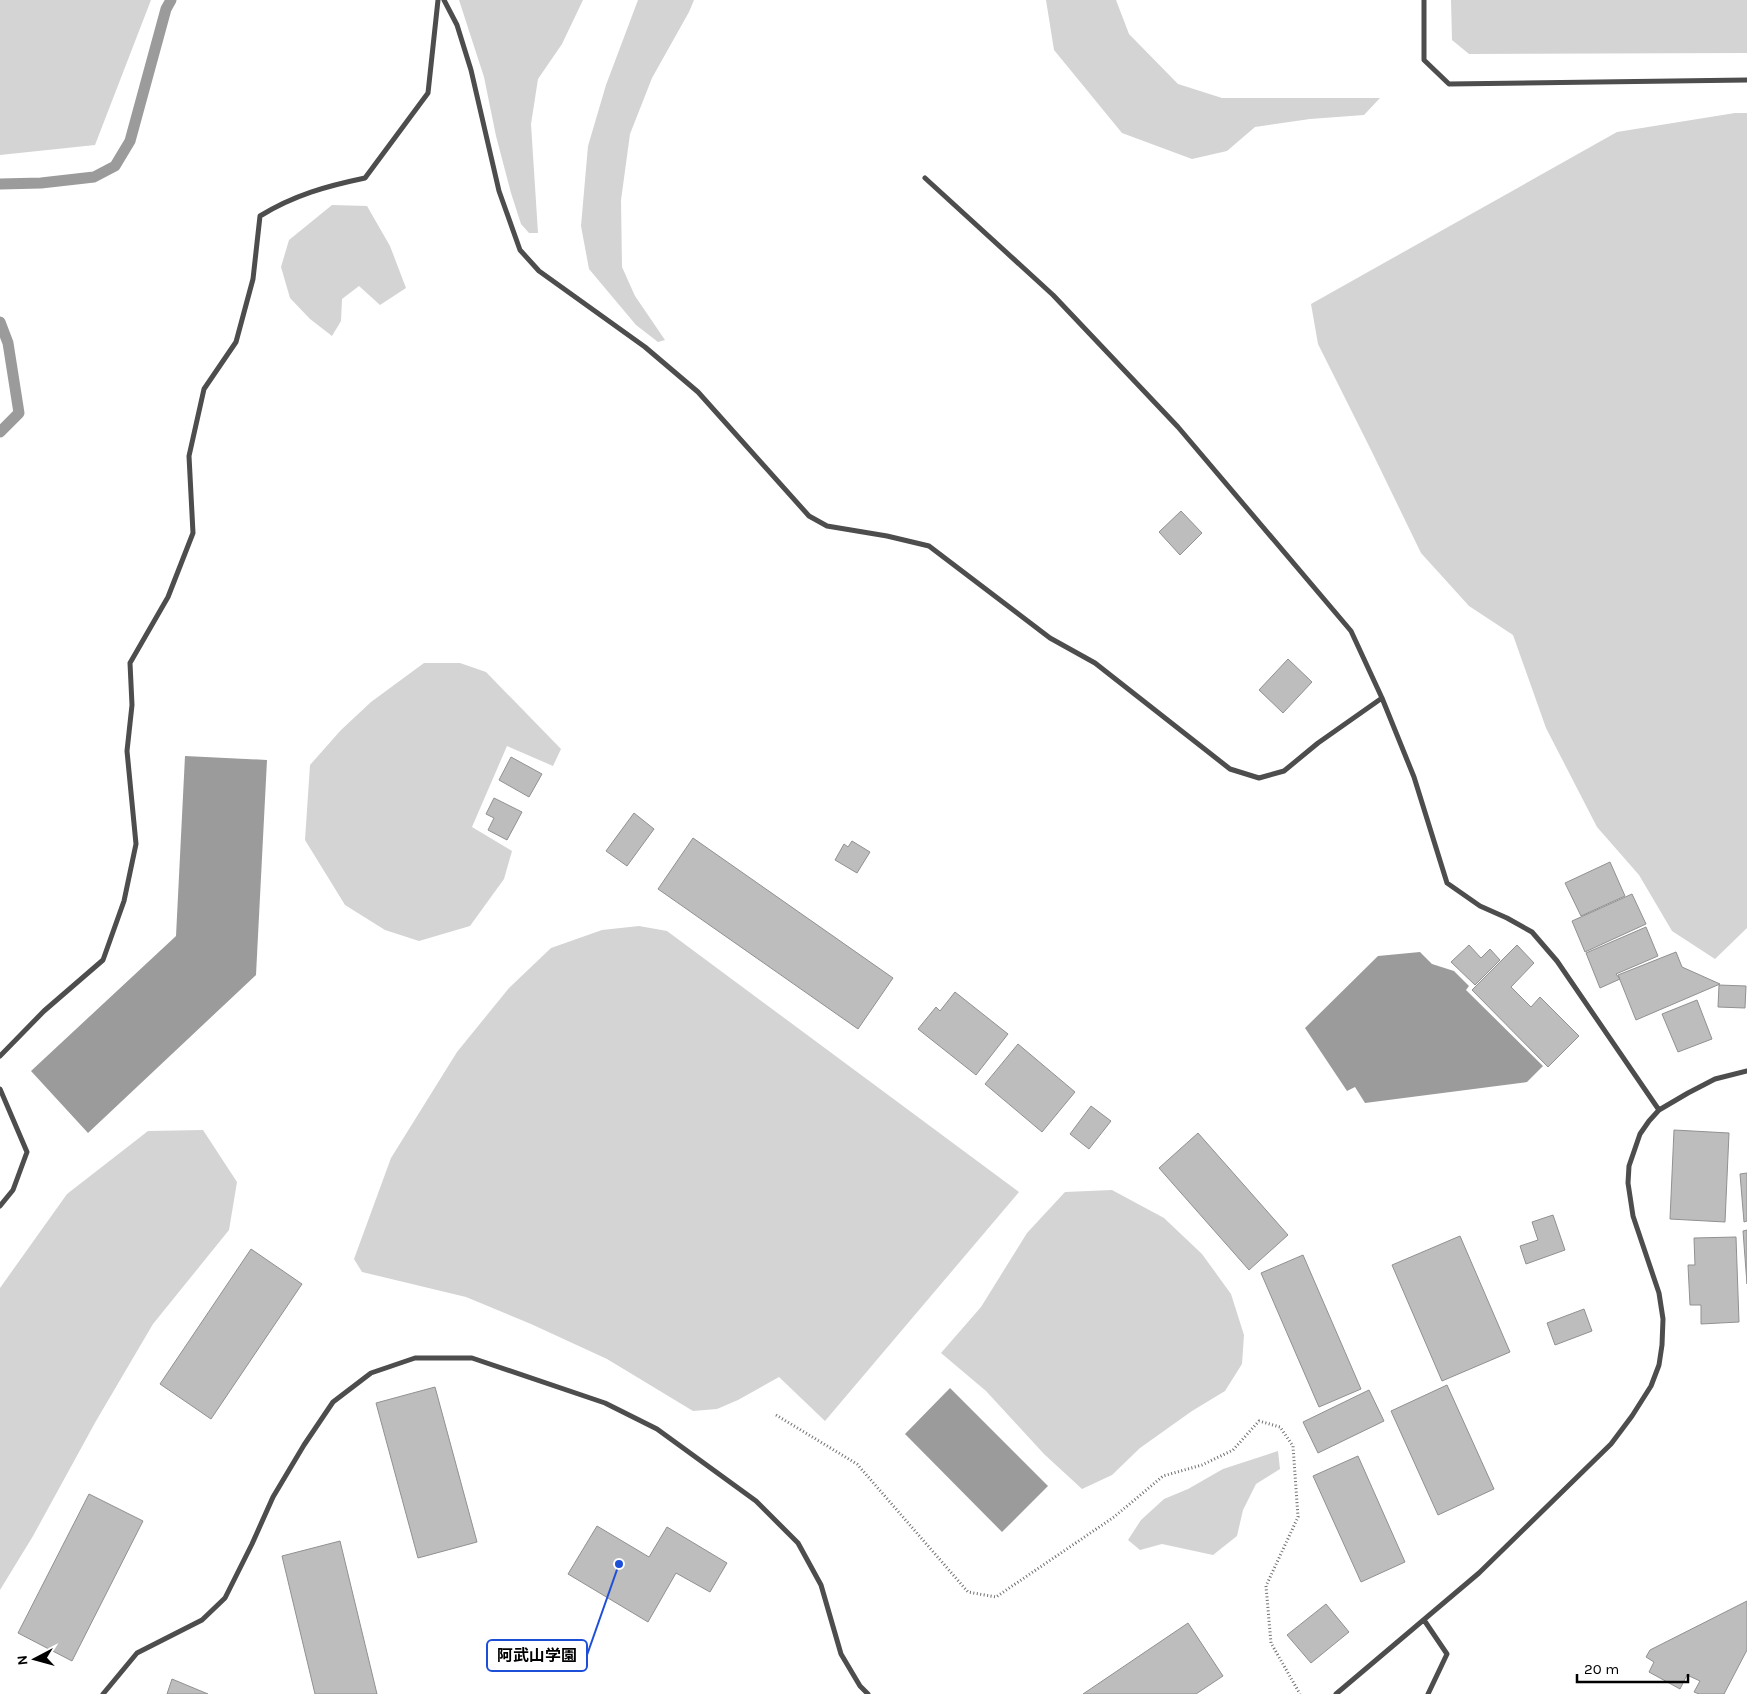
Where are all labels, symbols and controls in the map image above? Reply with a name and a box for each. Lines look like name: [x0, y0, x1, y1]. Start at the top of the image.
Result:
north arrow: [10, 1634, 60, 1684]
callout: 阿武山学園: [487, 1640, 587, 1671]
text: 阿武山学園: [497, 1646, 577, 1665]
scale bar: [1577, 1652, 1688, 1684]
text: N: [14, 1654, 32, 1666]
text: 20 m: [1584, 1660, 1619, 1678]

